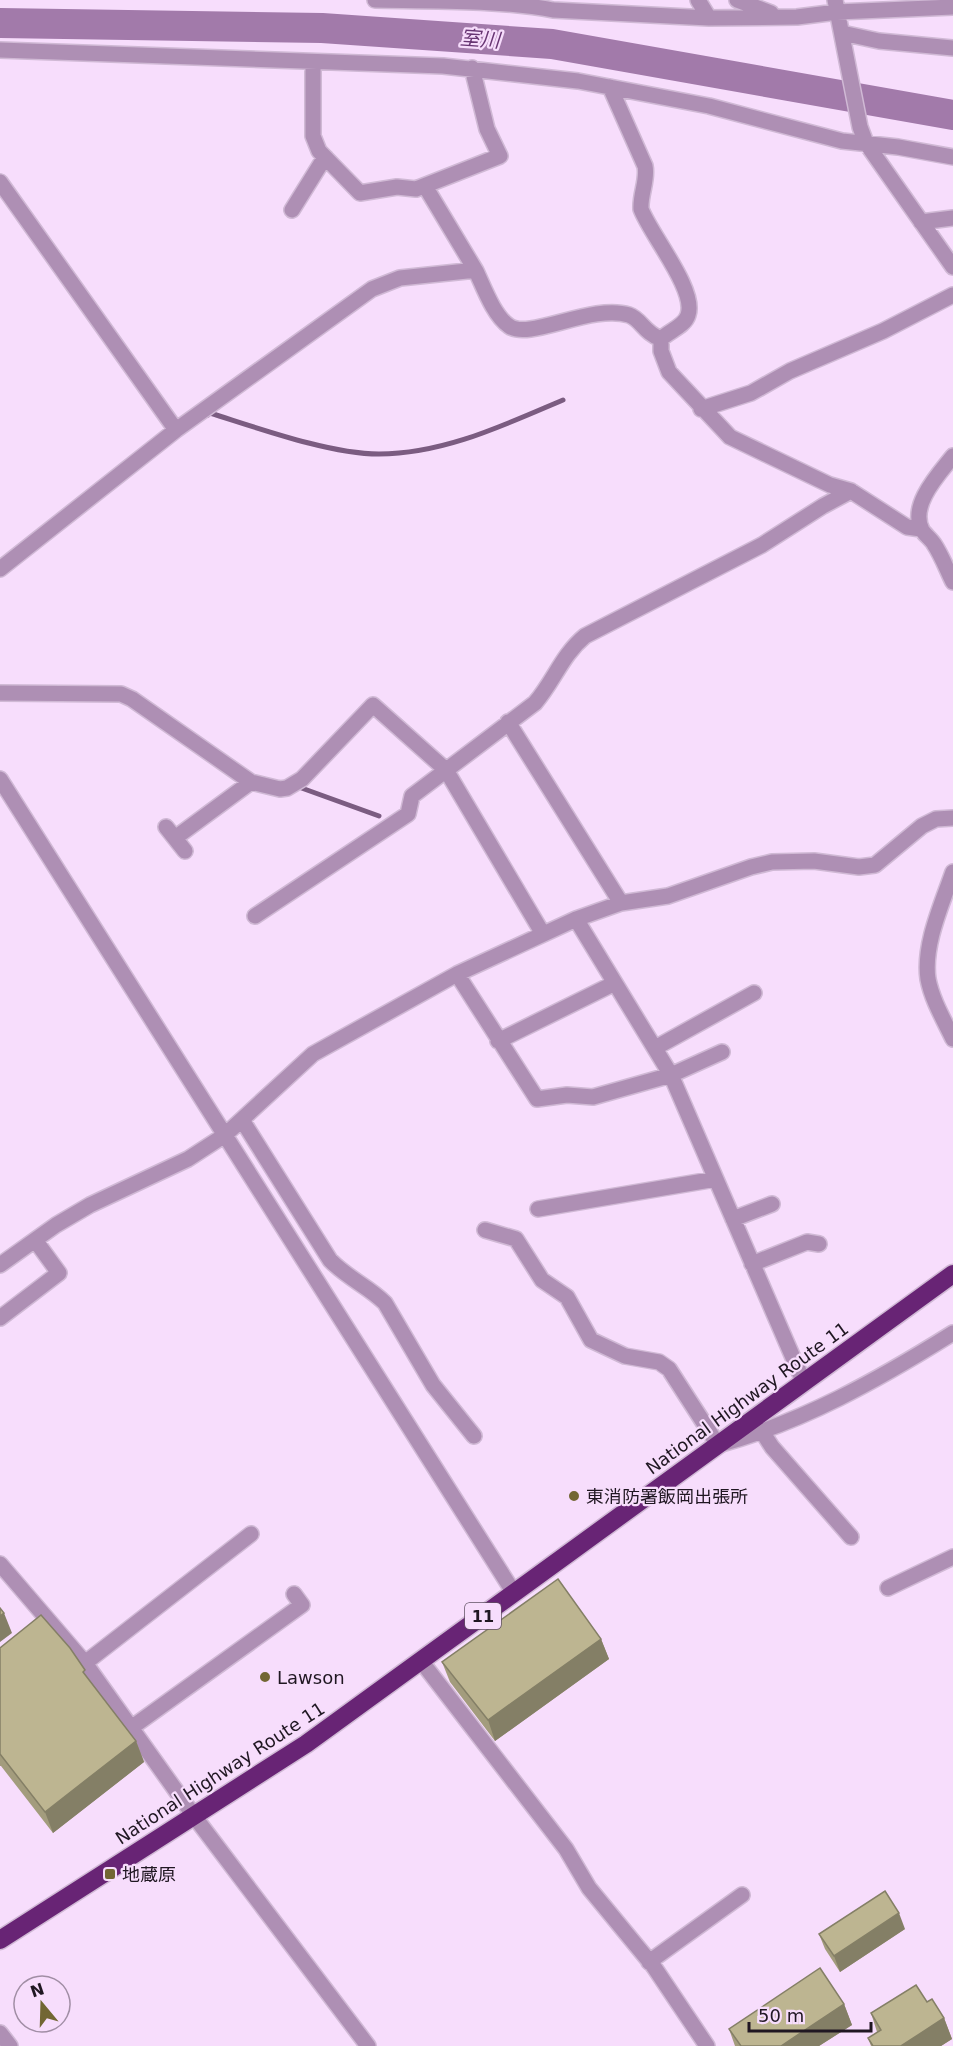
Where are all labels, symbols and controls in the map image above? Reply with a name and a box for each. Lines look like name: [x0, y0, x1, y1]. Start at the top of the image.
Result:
water label: 室川: [459, 26, 503, 53]
street label: National Highway Route 11: [642, 1317, 852, 1479]
place label: 東消防署飯岡出張所: [586, 1486, 748, 1507]
marker: 東消防署飯岡出張所: [567, 1489, 581, 1503]
road number: 11: [465, 1603, 501, 1629]
place label: Lawson: [277, 1667, 345, 1688]
marker: Lawson: [258, 1670, 272, 1684]
street label: National Highway Route 11: [111, 1697, 329, 1849]
place label: 地蔵原: [122, 1864, 176, 1885]
marker: 地蔵原: [103, 1867, 117, 1881]
north arrow: [12, 1974, 72, 2034]
text: N: [28, 1979, 47, 2001]
scale bar: [749, 1995, 870, 2033]
text: 50 m: [758, 2005, 804, 2026]

